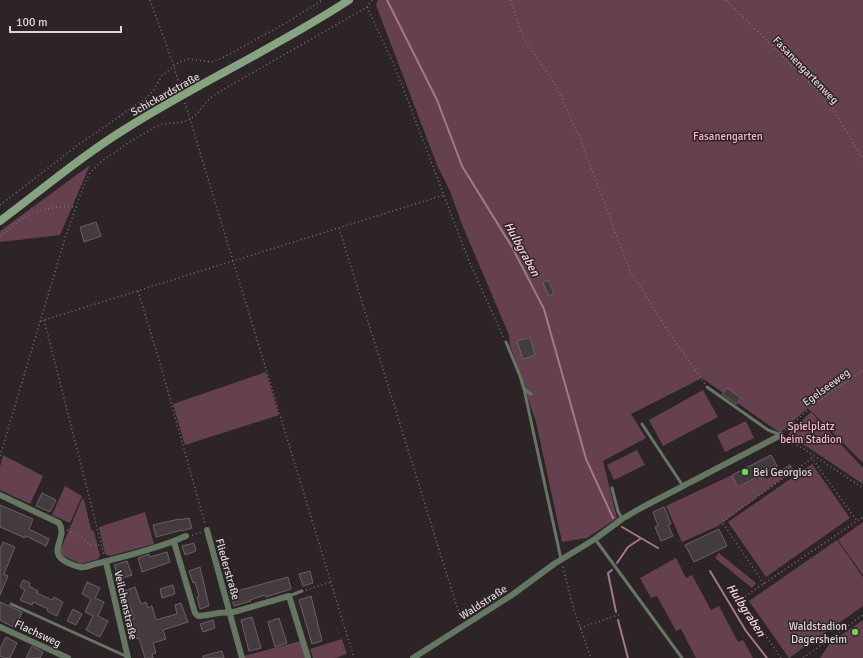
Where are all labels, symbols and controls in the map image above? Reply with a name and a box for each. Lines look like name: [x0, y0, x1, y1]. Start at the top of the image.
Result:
scale bar: [10, 8, 121, 34]
text: 100 m: [16, 15, 48, 30]
street label: Fasanengartenweg: [770, 34, 841, 107]
street label: Schickardstraße: [128, 70, 202, 119]
park label: Fasanengarten: [693, 130, 763, 143]
water label: Hulbgraben: [500, 219, 543, 280]
street label: Egelseeweg: [800, 366, 853, 409]
park label: Spielplatz beim Stadion: [780, 420, 842, 446]
place label: Bei Georgios: [753, 466, 812, 479]
marker: Bei Georgios: [740, 467, 750, 477]
street label: Fliederstraße: [213, 537, 243, 601]
street label: Veilchenstraße: [111, 569, 140, 641]
water label: Hulbgraben: [723, 581, 768, 640]
street label: Waldstraße: [457, 582, 510, 623]
street label: Flachsweg: [13, 617, 63, 650]
place label: Waldstadion Dagersheim: [789, 620, 847, 646]
marker: Waldstadion Dagersheim: [850, 627, 860, 637]

